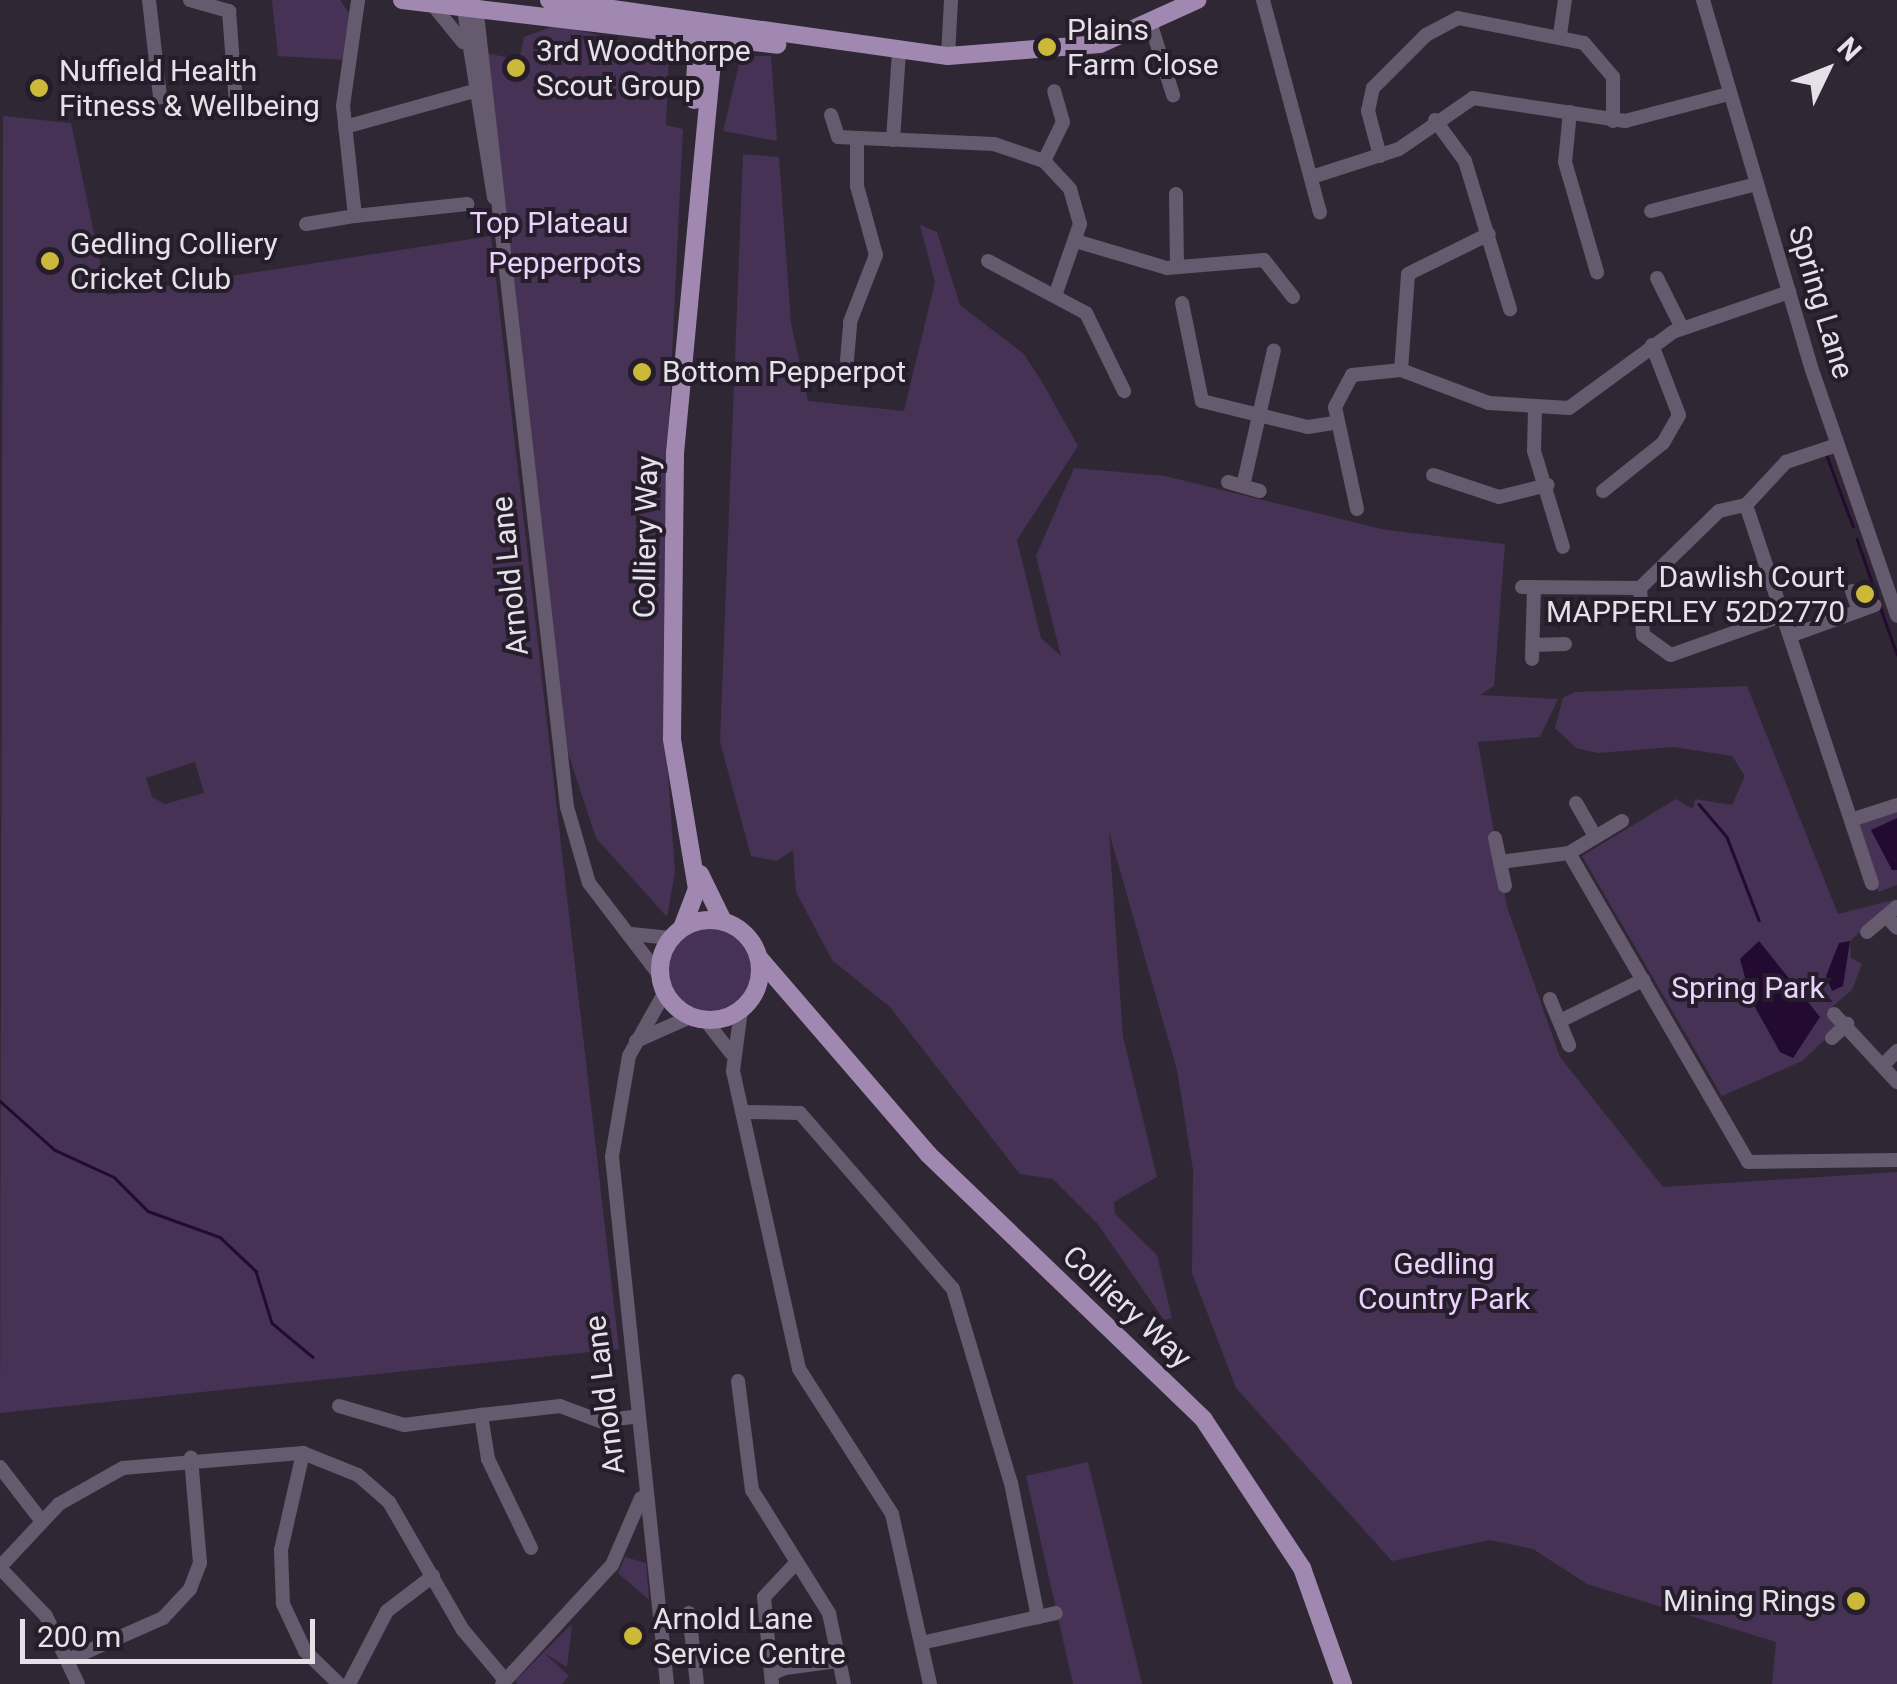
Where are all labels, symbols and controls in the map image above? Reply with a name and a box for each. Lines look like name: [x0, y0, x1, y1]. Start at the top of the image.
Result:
place label: Plains Farm Close: [1067, 12, 1219, 82]
north arrow: [1777, 20, 1877, 120]
text: N: [1830, 31, 1868, 68]
place label: 3rd Woodthorpe Scout Group: [536, 33, 751, 104]
marker: Plains Farm Close: [1036, 36, 1058, 58]
place label: Nuffield Health Fitness & Wellbeing: [59, 53, 320, 124]
marker: 3rd Woodthorpe Scout Group: [505, 57, 527, 79]
marker: Nuffield Health Fitness & Wellbeing: [28, 77, 50, 99]
park label: Top Plateau: [470, 205, 628, 241]
street label: Spring Lane: [1781, 221, 1861, 383]
place label: Gedling Colliery Cricket Club: [70, 226, 278, 296]
park label: Pepperpots: [488, 245, 642, 281]
marker: Gedling Colliery Cricket Club: [39, 250, 61, 272]
place label: Bottom Pepperpot: [662, 354, 906, 390]
marker: Bottom Pepperpot: [631, 361, 653, 383]
street label: Colliery Way: [627, 455, 665, 619]
street label: Arnold Lane: [484, 495, 536, 657]
place label: Dawlish Court MAPPERLEY 52D2770: [1546, 559, 1845, 630]
marker: Dawlish Court MAPPERLEY 52D2770: [1854, 583, 1876, 605]
park label: Spring Park: [1671, 970, 1825, 1006]
street label: Colliery Way: [1055, 1238, 1199, 1376]
park label: Gedling Country Park: [1358, 1246, 1530, 1316]
street label: Arnold Lane: [577, 1313, 633, 1477]
place label: Mining Rings: [1663, 1583, 1836, 1619]
marker: Mining Rings: [1845, 1590, 1867, 1612]
scale bar: [25, 1599, 320, 1661]
place label: Arnold Lane Service Centre: [653, 1601, 846, 1672]
text: 200 m: [37, 1619, 121, 1654]
marker: Arnold Lane Service Centre: [622, 1625, 644, 1647]

